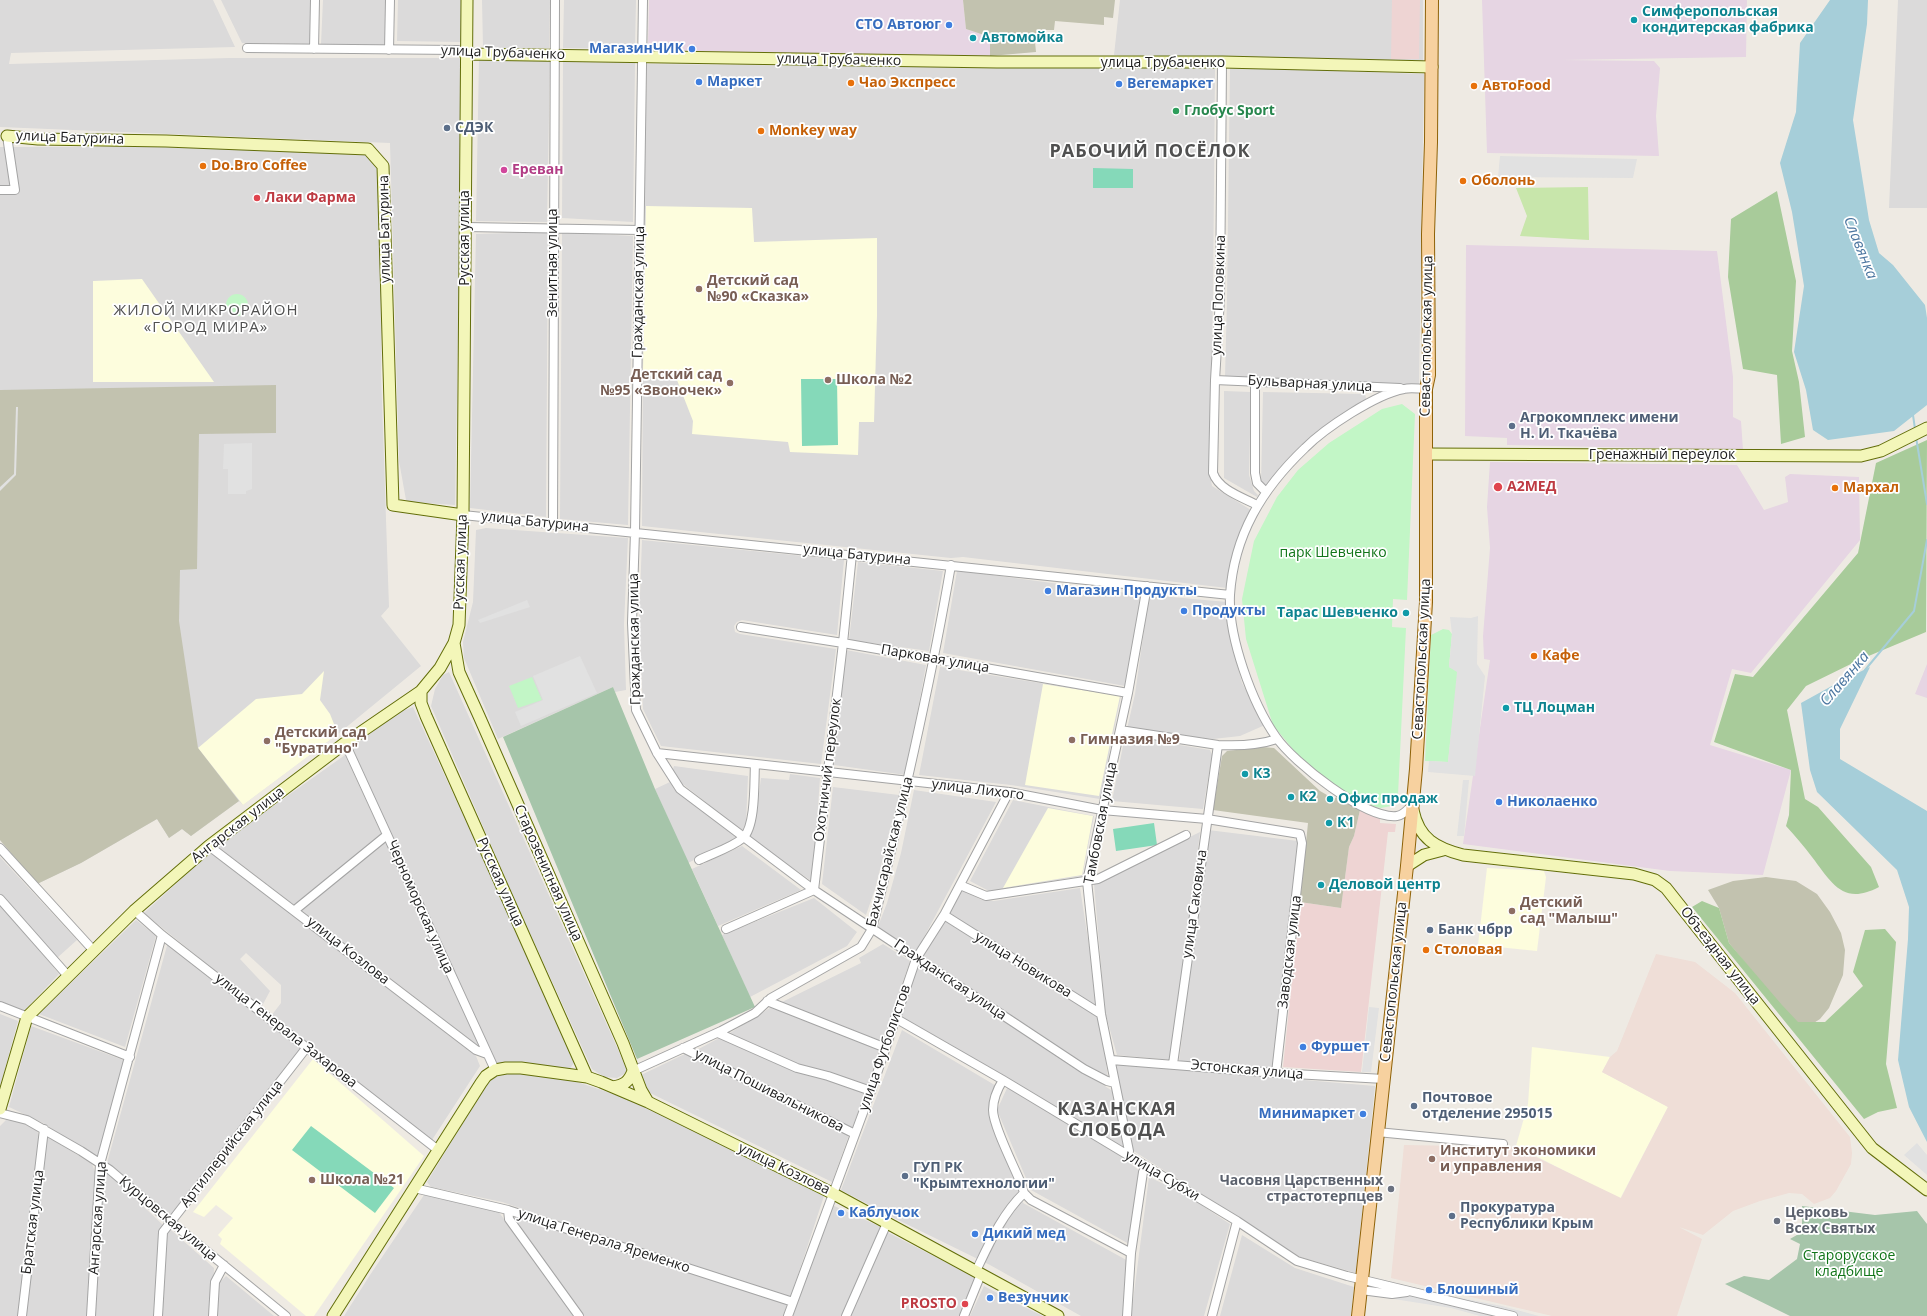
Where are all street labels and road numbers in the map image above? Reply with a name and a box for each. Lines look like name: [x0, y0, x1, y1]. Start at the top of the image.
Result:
street label: улица Трубаченко: [441, 42, 565, 64]
street label: улица Трубаченко: [777, 51, 901, 69]
street label: улица Трубаченко: [1101, 55, 1225, 71]
street label: улица Батурина: [16, 128, 124, 148]
street label: улица Батурина: [376, 175, 394, 283]
street label: Русская улица: [457, 190, 473, 286]
street label: Зенитная улица: [545, 209, 561, 317]
street label: Гражданская улица: [629, 226, 649, 358]
street label: улица Поповкина: [1209, 234, 1229, 356]
street label: Севастопольская улица: [1417, 255, 1437, 417]
street label: Бульварная улица: [1247, 372, 1373, 396]
street label: Гренажный переулок: [1589, 447, 1735, 463]
street label: улица Батурина: [480, 508, 590, 536]
street label: Русская улица: [451, 514, 471, 610]
street label: улица Батурина: [802, 541, 912, 569]
street label: Гражданская улица: [625, 573, 645, 705]
street label: Севастопольская улица: [1409, 578, 1435, 740]
street label: Парковая улица: [879, 641, 991, 677]
street label: Охотничий переулок: [811, 697, 845, 843]
street label: Тамбовская улица: [1081, 760, 1121, 886]
street label: Бахчисарайская улица: [863, 775, 917, 929]
street label: улица Лихого: [931, 776, 1025, 804]
street label: Ангарская улица: [188, 783, 288, 867]
street label: Старозенитная улица: [510, 802, 586, 944]
street label: Русская улица: [473, 835, 527, 929]
street label: Черноморская улица: [383, 838, 457, 976]
street label: улица Саковича: [1179, 849, 1211, 959]
street label: Заводская улица: [1275, 894, 1305, 1010]
street label: Севастопольская улица: [1377, 901, 1411, 1063]
street label: Объездная улица: [1676, 904, 1764, 1008]
street label: улица Козлова: [303, 914, 393, 988]
street label: улица Новикова: [971, 928, 1075, 1002]
street label: Гражданская улица: [891, 936, 1009, 1024]
street label: улица Генерала Захарова: [212, 970, 360, 1092]
street label: улица Футболистов: [856, 983, 914, 1113]
street label: улица Пошивальникова: [692, 1046, 846, 1136]
street label: Эстонская улица: [1190, 1057, 1304, 1083]
street label: Артиллерийская улица: [177, 1077, 287, 1211]
street label: улица Козлова: [735, 1140, 833, 1198]
street label: улица Субхи: [1121, 1147, 1203, 1205]
street label: Ангарская улица: [86, 1161, 110, 1275]
street label: Братская улица: [18, 1169, 48, 1275]
street label: Курцовская улица: [116, 1173, 220, 1265]
street label: улица Генерала Яременко: [516, 1205, 692, 1277]

